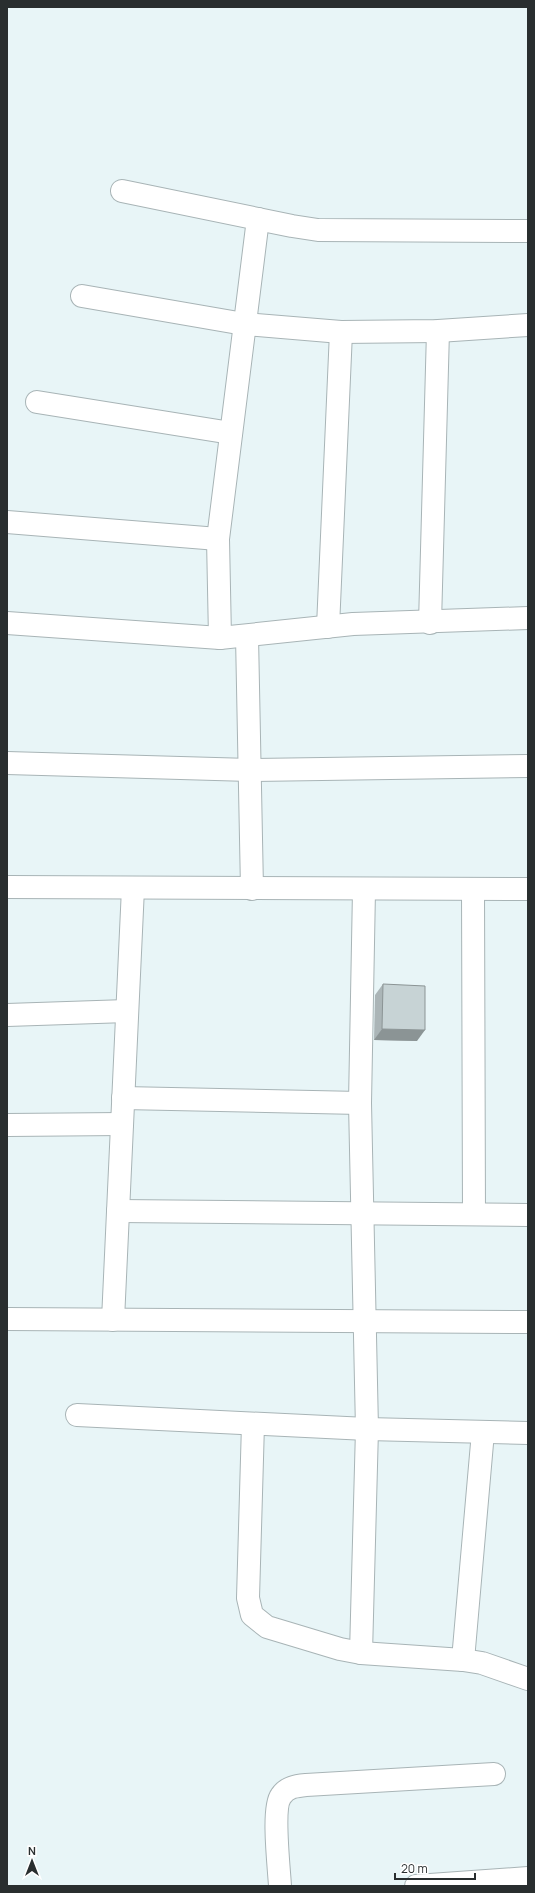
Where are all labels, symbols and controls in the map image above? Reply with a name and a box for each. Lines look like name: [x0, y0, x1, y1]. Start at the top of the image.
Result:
north arrow: [12, 1841, 52, 1881]
text: N: [28, 1843, 36, 1858]
scale bar: [395, 1855, 475, 1881]
text: 20 m: [401, 1860, 428, 1877]

